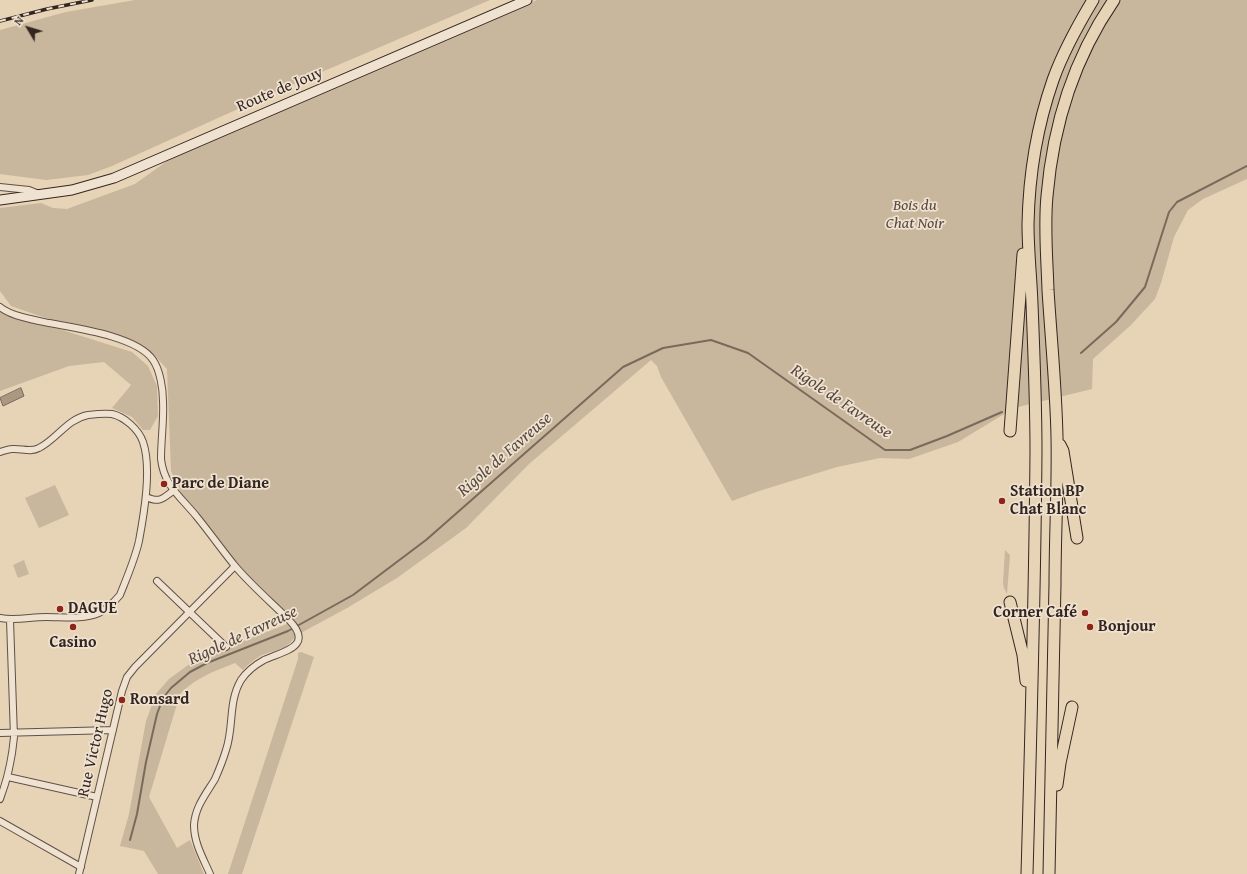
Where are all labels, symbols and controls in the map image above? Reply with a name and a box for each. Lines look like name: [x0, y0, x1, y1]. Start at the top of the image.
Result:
north arrow: [8, 8, 48, 48]
text: N: [10, 13, 27, 28]
street label: Route de Jouy: [234, 63, 326, 117]
park label: Bois du Chat Noir: [886, 196, 944, 234]
water label: Rigole de Favreuse: [786, 361, 896, 443]
water label: Rigole de Favreuse: [454, 409, 556, 501]
place label: Parc de Diane: [172, 474, 269, 494]
marker: Parc de Diane: [159, 479, 169, 489]
place label: Station BP Chat Blanc: [1010, 482, 1086, 520]
marker: Station BP Chat Blanc: [997, 496, 1007, 506]
place label: DAGUE: [68, 599, 117, 619]
water label: Rigole de Favreuse: [185, 602, 301, 670]
place label: Corner Café: [993, 603, 1077, 623]
marker: DAGUE: [55, 604, 65, 614]
marker: Corner Café: [1080, 608, 1090, 618]
place label: Bonjour: [1098, 617, 1156, 637]
marker: Casino: [68, 622, 78, 632]
marker: Bonjour: [1085, 622, 1095, 632]
place label: Casino: [49, 633, 97, 653]
street label: Rue Victor Hugo: [74, 687, 118, 799]
place label: Ronsard: [130, 690, 189, 710]
marker: Ronsard: [117, 695, 127, 705]

